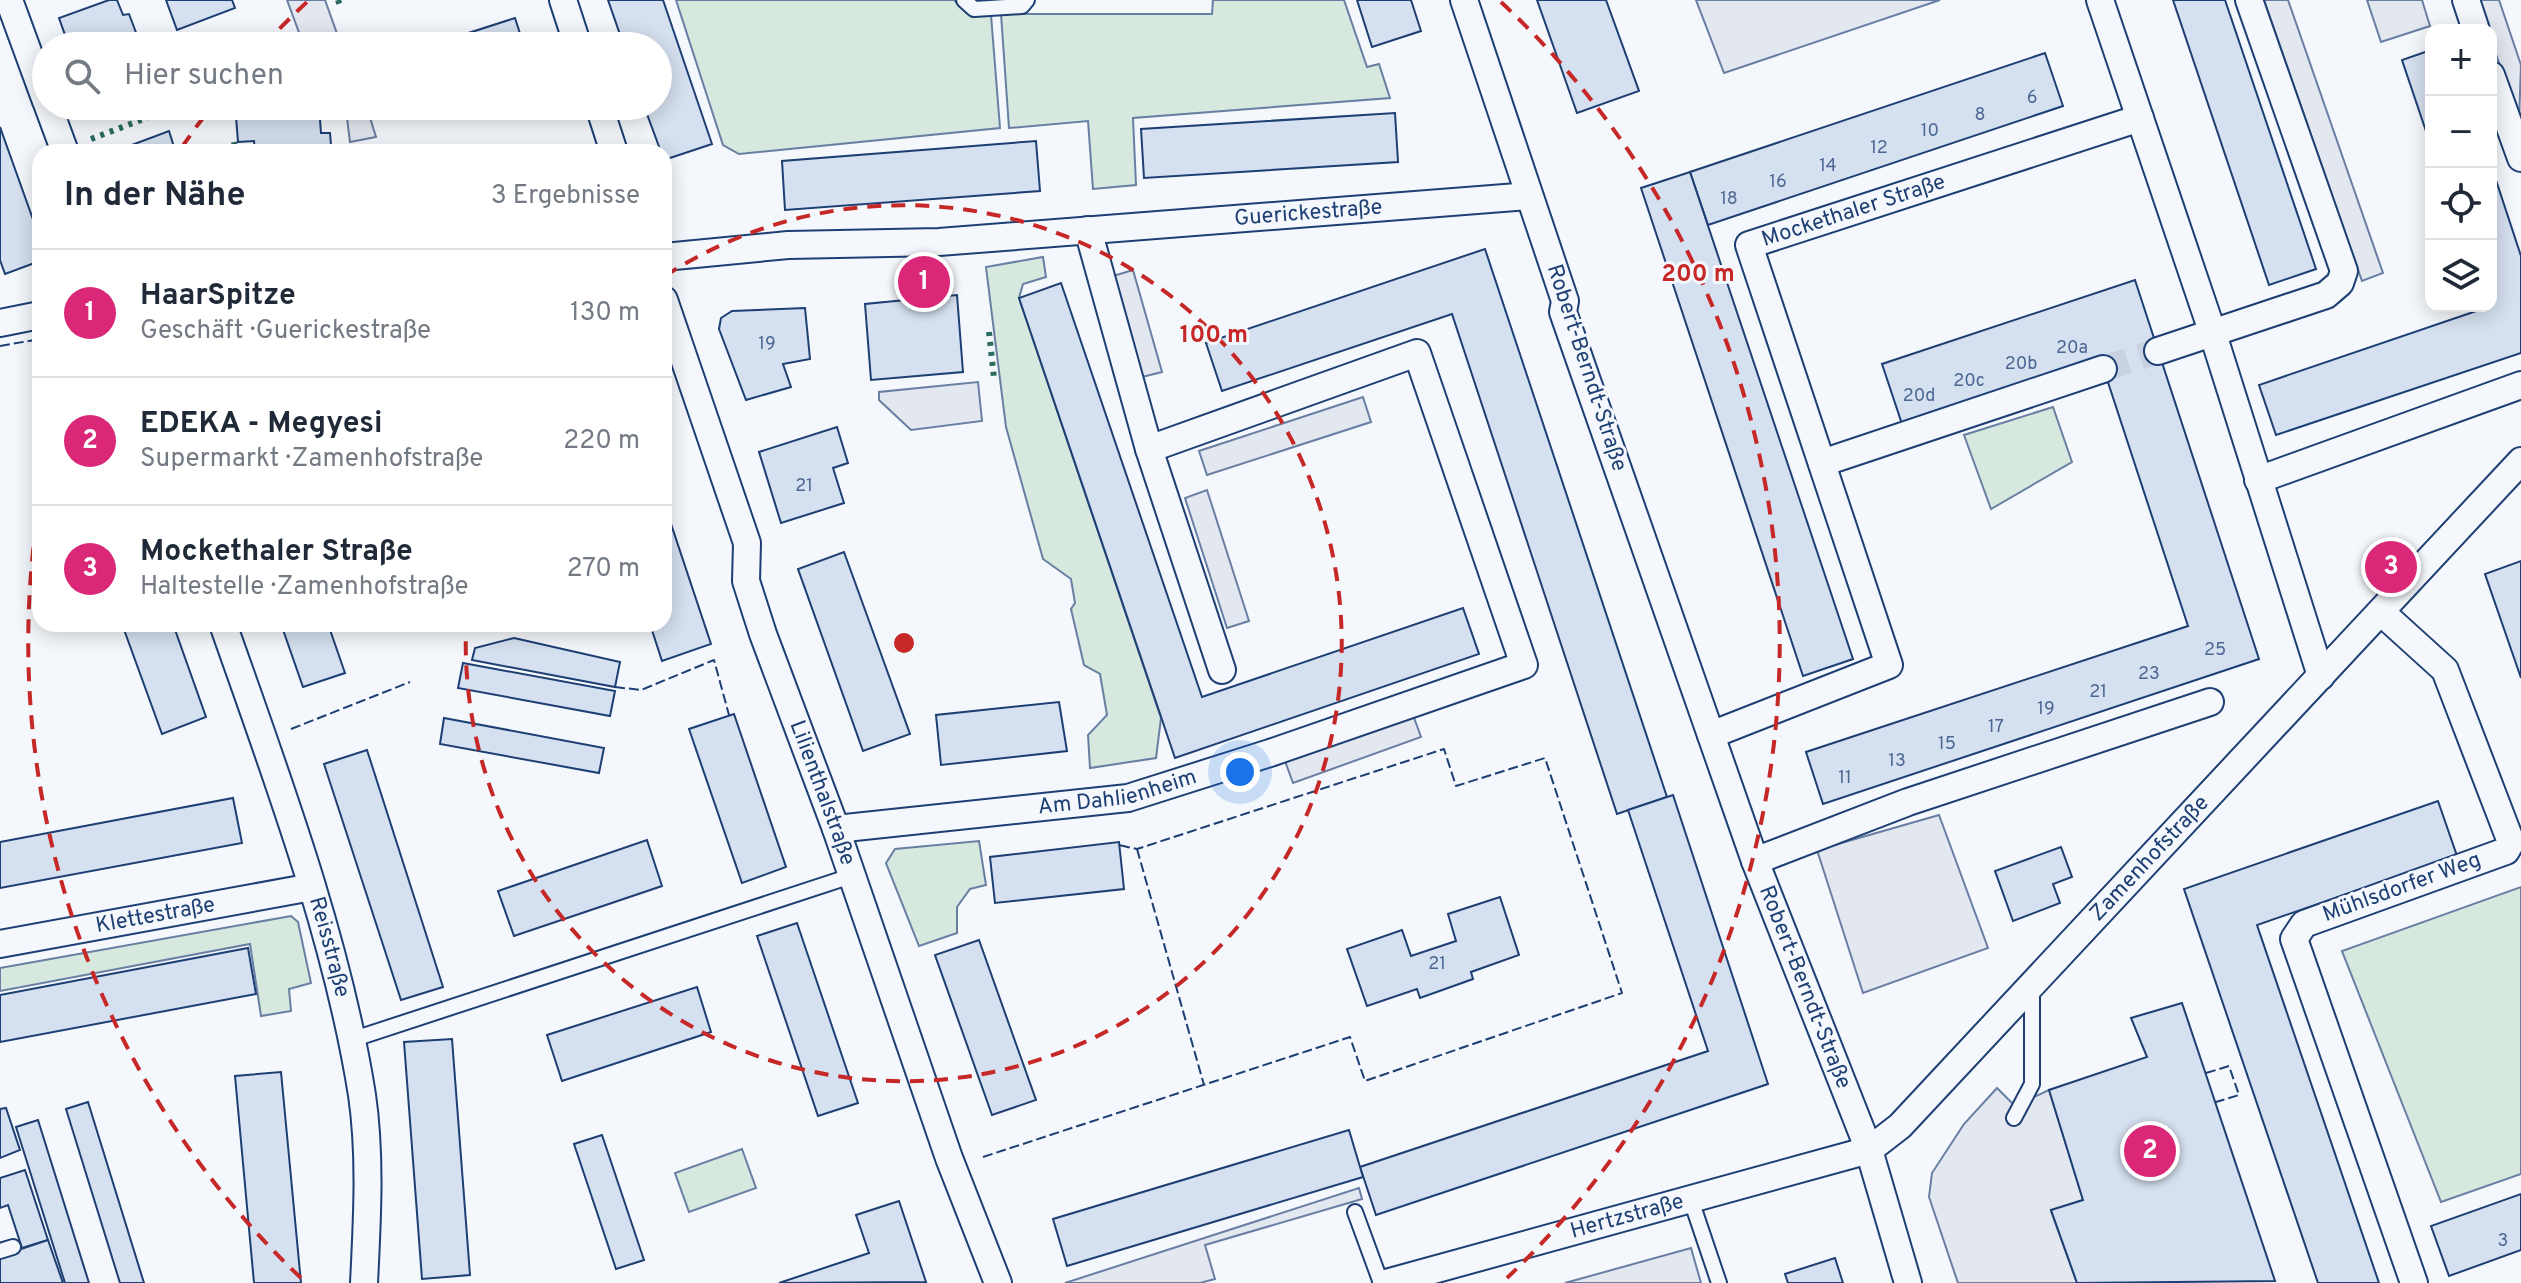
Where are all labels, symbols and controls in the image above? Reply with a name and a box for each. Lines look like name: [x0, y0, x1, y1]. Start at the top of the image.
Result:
map controls: [2425, 24, 2497, 312]
button: +: [2425, 24, 2497, 96]
search box: [32, 32, 672, 120]
icon: search: [60, 54, 104, 98]
text: Hier suchen: [124, 58, 284, 95]
house number: 6: [2027, 87, 2037, 110]
button: −: [2425, 96, 2497, 168]
house number: 8: [1975, 104, 1986, 127]
house number: 10: [1921, 120, 1939, 143]
house number: 12: [1870, 137, 1888, 160]
house number: 14: [1819, 155, 1837, 178]
button: locate: [2425, 168, 2497, 240]
street label: Mockethaler Straße: [1758, 169, 1949, 253]
house number: 16: [1769, 171, 1787, 194]
text: In der Nähe: [64, 175, 246, 218]
text: 3 Ergebnisse: [491, 180, 640, 213]
house number: 18: [1720, 188, 1738, 211]
street label: Guerickestraße: [1233, 194, 1383, 232]
button: layers: [2425, 240, 2497, 312]
pin: 1: [898, 252, 950, 312]
text: 200 m: [1661, 260, 1735, 290]
street label: Robert-Berndt-Straße: [1540, 261, 1632, 475]
text: HaarSpitze: [140, 278, 296, 315]
text: 1: [85, 297, 95, 330]
text: 130 m: [570, 297, 640, 330]
text: Geschäft · Guerickestraße: [140, 315, 431, 348]
text: 100 m: [1180, 321, 1248, 351]
house number: 19: [758, 333, 776, 356]
house number: 20a: [2056, 337, 2088, 360]
house number: 20b: [2005, 353, 2037, 376]
house number: 20c: [1953, 370, 1985, 393]
house number: 20d: [1903, 385, 1935, 408]
text: EDEKA - Megyesi: [140, 406, 383, 443]
text: 2: [82, 425, 98, 458]
text: 220 m: [563, 425, 640, 458]
text: Supermarkt · Zamenhofstraße: [140, 443, 483, 476]
house number: 21: [795, 475, 813, 498]
text: Mockethaler Straße: [140, 534, 413, 571]
pin: 3: [2365, 537, 2417, 597]
text: 3: [82, 553, 98, 586]
text: 270 m: [567, 553, 640, 586]
text: Haltestelle · Zamenhofstraße: [140, 571, 468, 604]
centre of rings: [890, 629, 918, 657]
house number: 25: [2204, 639, 2226, 662]
house number: 23: [2138, 663, 2160, 686]
house number: 21: [2089, 681, 2107, 704]
house number: 19: [2037, 698, 2055, 721]
house number: 17: [1988, 716, 2004, 739]
street label: Lilienthalstraße: [783, 717, 861, 869]
house number: 15: [1938, 733, 1956, 756]
house number: 13: [1888, 750, 1906, 773]
your location: [1220, 752, 1260, 792]
street label: Am Dahlienheim: [1036, 764, 1200, 821]
house number: 11: [1838, 767, 1852, 790]
street label: Zamenhofstraße: [2084, 790, 2215, 927]
street label: Mühlsdorfer Weg: [2319, 847, 2485, 929]
street label: Robert-Berndt-Straße: [1753, 882, 1857, 1093]
street label: Klettestraße: [94, 891, 217, 940]
street label: Reisstraße: [302, 893, 355, 1000]
house number: 21: [1428, 953, 1446, 976]
pin: 2: [2124, 1121, 2176, 1181]
street label: Hertzstraße: [1567, 1188, 1687, 1245]
house number: 3: [2498, 1230, 2508, 1253]

